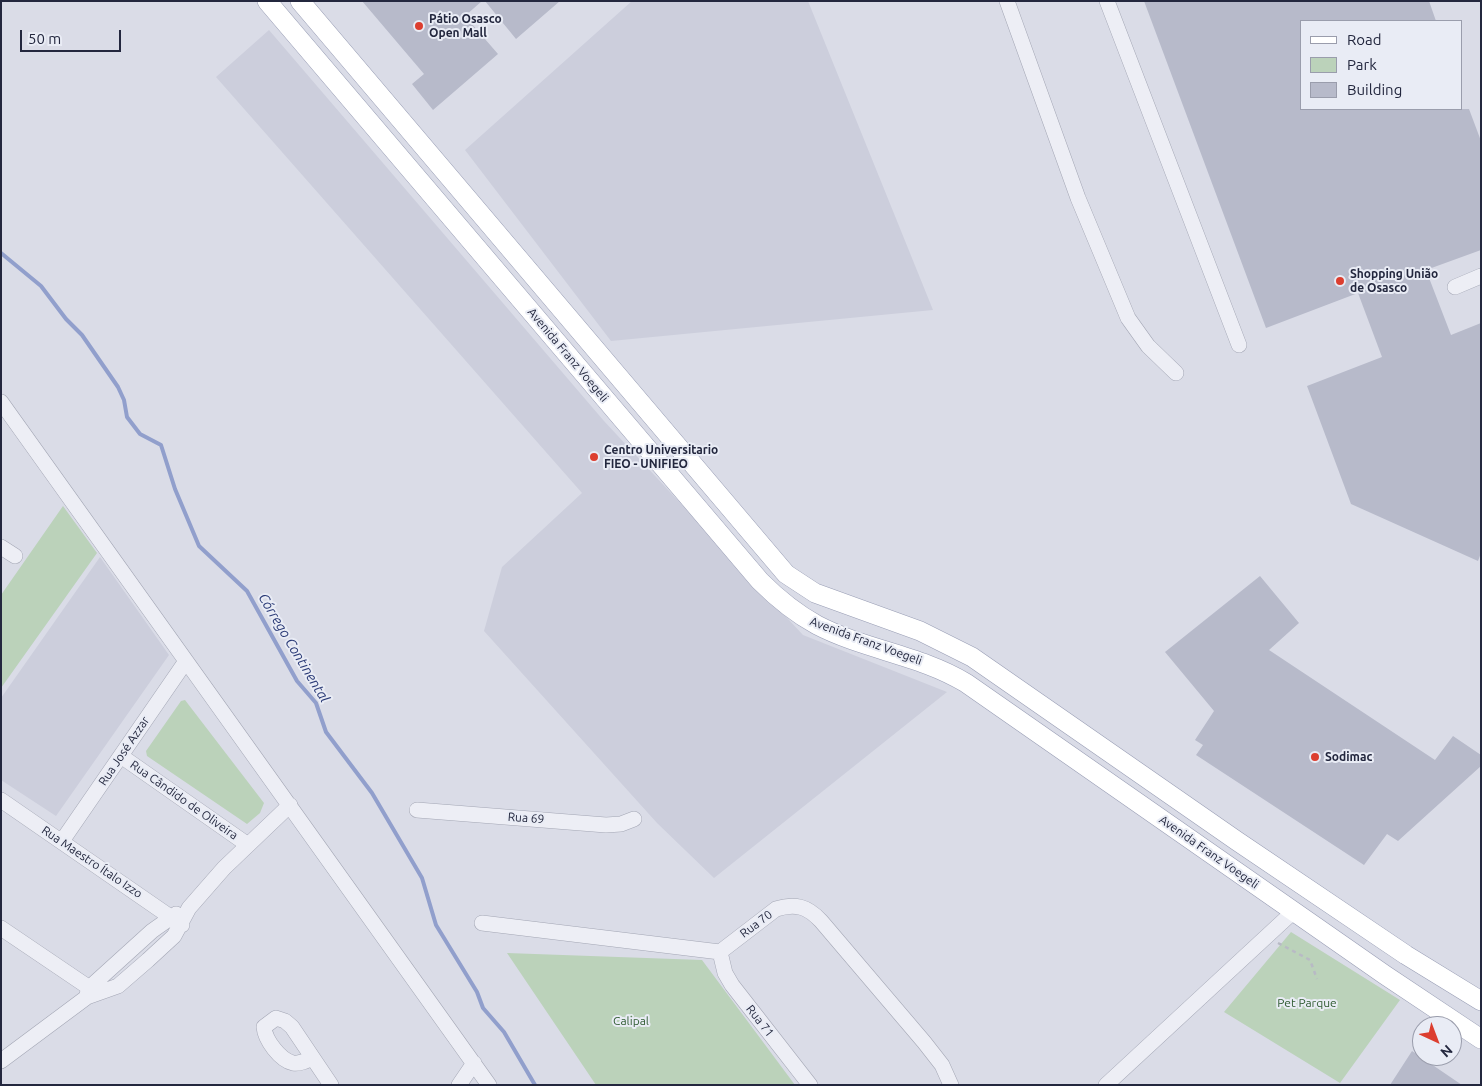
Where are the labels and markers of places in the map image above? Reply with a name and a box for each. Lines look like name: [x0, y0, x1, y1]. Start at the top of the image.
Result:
place label: Pátio Osasco Open Mall: [429, 12, 502, 40]
marker: Pátio Osasco Open Mall: [413, 20, 425, 32]
place label: Shopping União de Osasco: [1350, 267, 1438, 295]
marker: Shopping União de Osasco: [1334, 275, 1346, 287]
place label: Centro Universitario FIEO - UNIFIEO: [604, 443, 718, 471]
marker: Centro Universitario FIEO - UNIFIEO: [588, 451, 600, 463]
place label: Sodimac: [1325, 750, 1372, 764]
marker: Sodimac: [1309, 751, 1321, 763]

